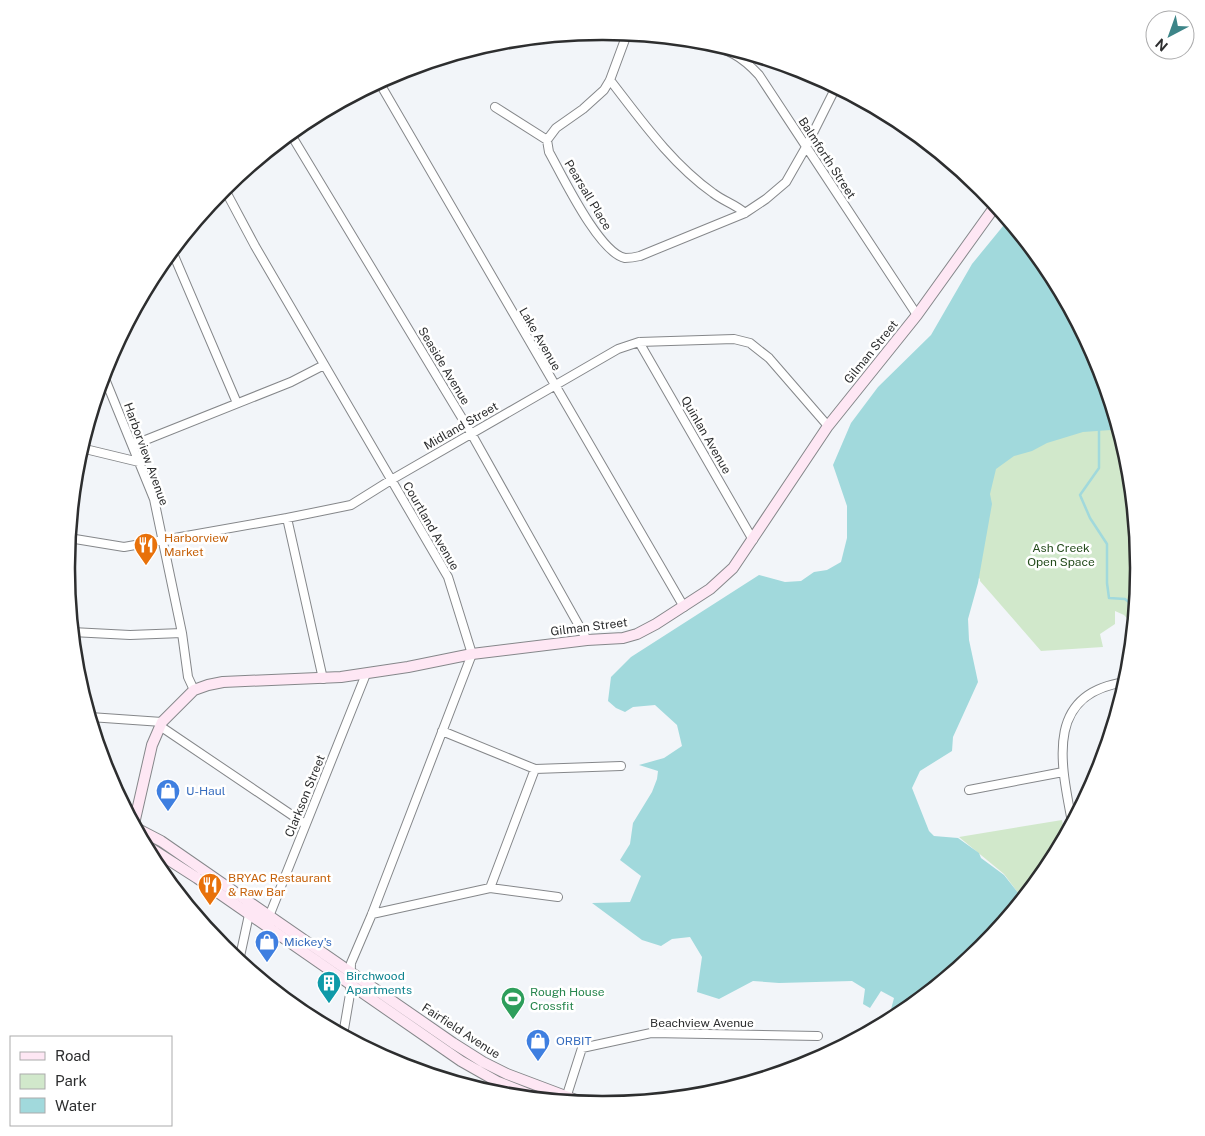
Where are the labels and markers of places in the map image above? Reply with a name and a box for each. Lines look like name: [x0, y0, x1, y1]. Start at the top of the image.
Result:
place label: Harborview Market: [164, 531, 229, 559]
restaurant icon: Harborview Market: [133, 532, 159, 566]
shop icon: U-Haul: [155, 778, 181, 812]
place label: U-Haul: [186, 784, 226, 798]
place label: BRYAC Restaurant & Raw Bar: [228, 871, 331, 899]
restaurant icon: BRYAC Restaurant & Raw Bar: [197, 872, 223, 906]
shop icon: Mickey's: [254, 929, 280, 963]
place label: Mickey's: [284, 935, 332, 949]
place label: Birchwood Apartments: [346, 969, 412, 997]
building icon: Birchwood Apartments: [316, 970, 342, 1004]
place label: Rough House Crossfit: [530, 985, 605, 1013]
sports icon: Rough House Crossfit: [500, 986, 526, 1020]
shop icon: ORBIT: [525, 1028, 551, 1062]
place label: ORBIT: [556, 1034, 592, 1048]

